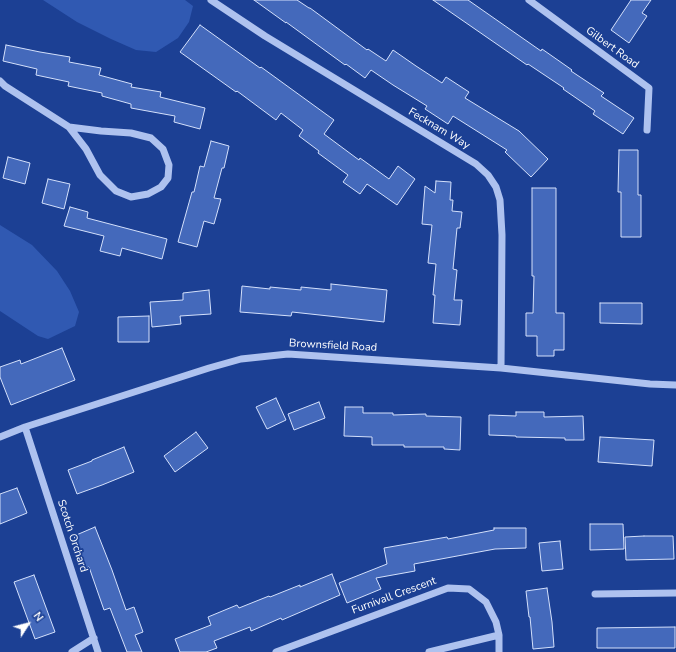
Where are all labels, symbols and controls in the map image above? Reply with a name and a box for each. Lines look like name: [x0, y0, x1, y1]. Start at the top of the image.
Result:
street label: Gilbert Road: [583, 24, 641, 72]
street label: Fecknam Way: [406, 105, 472, 153]
street label: Brownsfield Road: [289, 337, 377, 355]
street label: Scotch Orchard: [54, 498, 90, 574]
street label: Furnivall Crescent: [350, 575, 438, 617]
north arrow: [8, 604, 48, 644]
text: N: [30, 609, 47, 624]

